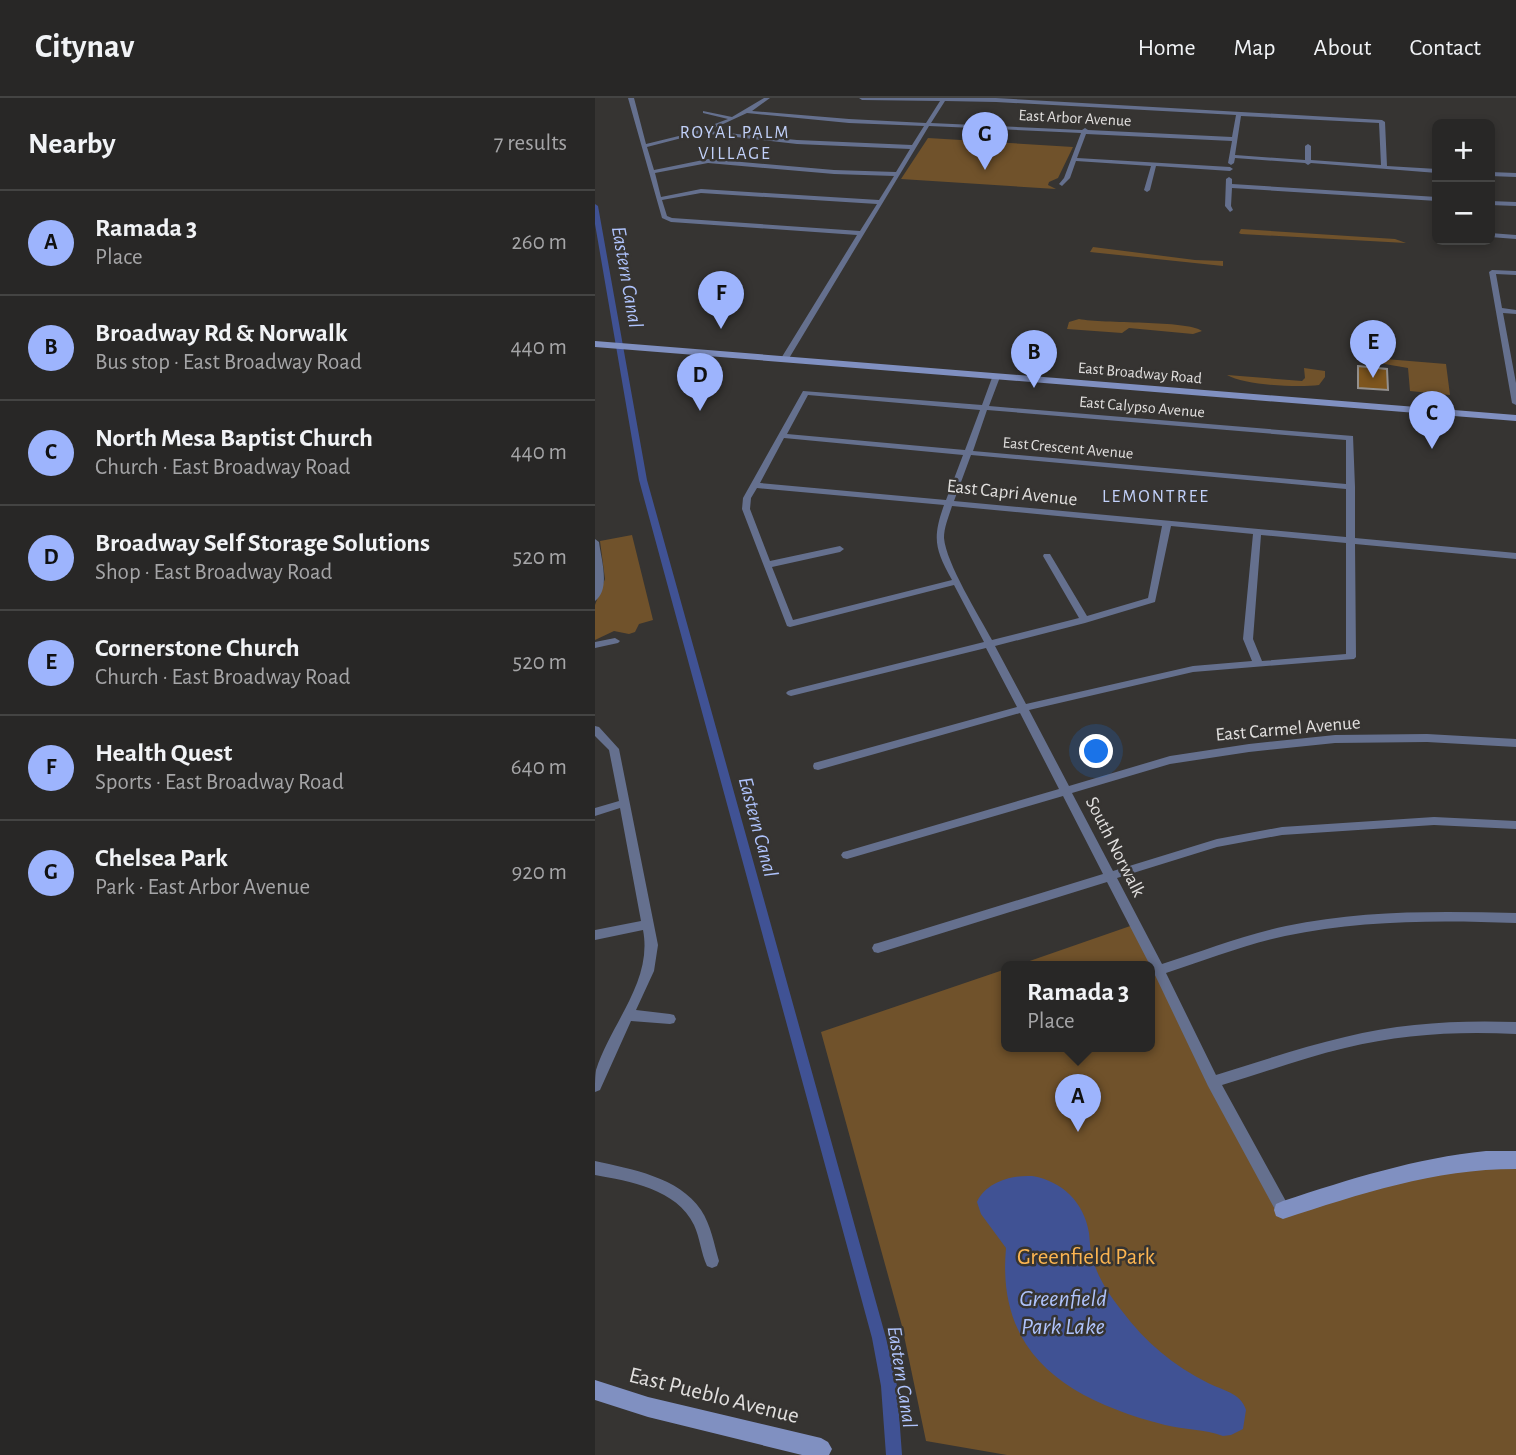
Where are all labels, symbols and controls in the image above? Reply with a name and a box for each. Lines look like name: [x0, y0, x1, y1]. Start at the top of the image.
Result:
text: Citynav: [35, 31, 134, 64]
text: Home: [1138, 36, 1196, 60]
text: Map: [1234, 36, 1276, 60]
text: About: [1314, 36, 1371, 60]
text: Contact: [1409, 36, 1481, 60]
street label: East Arbor Avenue: [1018, 107, 1132, 129]
pin: G: [962, 112, 1008, 170]
map controls: [1432, 119, 1495, 245]
button: +: [1432, 119, 1495, 182]
district label: ROYAL PALM VILLAGE: [680, 124, 790, 163]
text: Nearby: [28, 129, 116, 159]
text: 7 results: [494, 132, 567, 155]
button: −: [1432, 182, 1495, 245]
text: Ramada 3: [95, 215, 197, 241]
water label: Eastern Canal: [608, 225, 646, 329]
text: A: [44, 231, 58, 254]
text: 260 m: [511, 231, 567, 254]
text: Place: [95, 246, 143, 269]
pin: F: [698, 271, 744, 329]
text: Broadway Rd & Norwalk: [95, 320, 348, 346]
pin: E: [1350, 320, 1396, 378]
pin: B: [1011, 330, 1057, 388]
text: B: [44, 336, 58, 359]
text: 440 m: [511, 336, 567, 359]
text: Bus stop · East Broadway Road: [95, 351, 362, 374]
pin: D: [677, 353, 723, 411]
street label: East Broadway Road: [1077, 360, 1203, 387]
pin: C: [1409, 391, 1455, 449]
street label: East Calypso Avenue: [1078, 394, 1206, 421]
text: North Mesa Baptist Church: [95, 425, 373, 451]
street label: East Crescent Avenue: [1002, 434, 1134, 462]
text: C: [45, 441, 57, 464]
text: 440 m: [511, 441, 567, 464]
text: Church · East Broadway Road: [95, 456, 351, 479]
street label: East Capri Avenue: [946, 477, 1078, 509]
district label: LEMONTREE: [1102, 488, 1210, 506]
text: Broadway Self Storage Solutions: [95, 530, 430, 556]
text: D: [43, 546, 59, 569]
text: 520 m: [513, 546, 567, 569]
text: Shop · East Broadway Road: [95, 561, 332, 584]
text: Cornerstone Church: [95, 635, 300, 661]
text: E: [45, 651, 57, 674]
text: 520 m: [513, 651, 567, 674]
text: Church · East Broadway Road: [95, 666, 351, 689]
street label: East Carmel Avenue: [1215, 713, 1361, 745]
your location: [1079, 734, 1113, 768]
text: Health Quest: [95, 740, 232, 766]
text: F: [46, 756, 56, 779]
text: 640 m: [511, 756, 567, 779]
text: Sports · East Broadway Road: [95, 771, 344, 794]
water label: Eastern Canal: [735, 775, 781, 879]
street label: South Norwalk: [1082, 794, 1148, 900]
text: Chelsea Park: [95, 845, 228, 871]
text: G: [44, 861, 58, 884]
text: 920 m: [511, 861, 567, 884]
text: Park · East Arbor Avenue: [95, 876, 310, 899]
popup: [1001, 961, 1155, 1052]
text: Ramada 3: [1027, 979, 1129, 1005]
text: Place: [1027, 1010, 1075, 1033]
pin: A: [1055, 1074, 1101, 1132]
park label: Greenfield Park: [1017, 1246, 1156, 1269]
water label: Greenfield Park Lake: [1019, 1287, 1107, 1339]
water label: Eastern Canal: [884, 1325, 920, 1429]
street label: East Pueblo Avenue: [627, 1364, 801, 1428]

